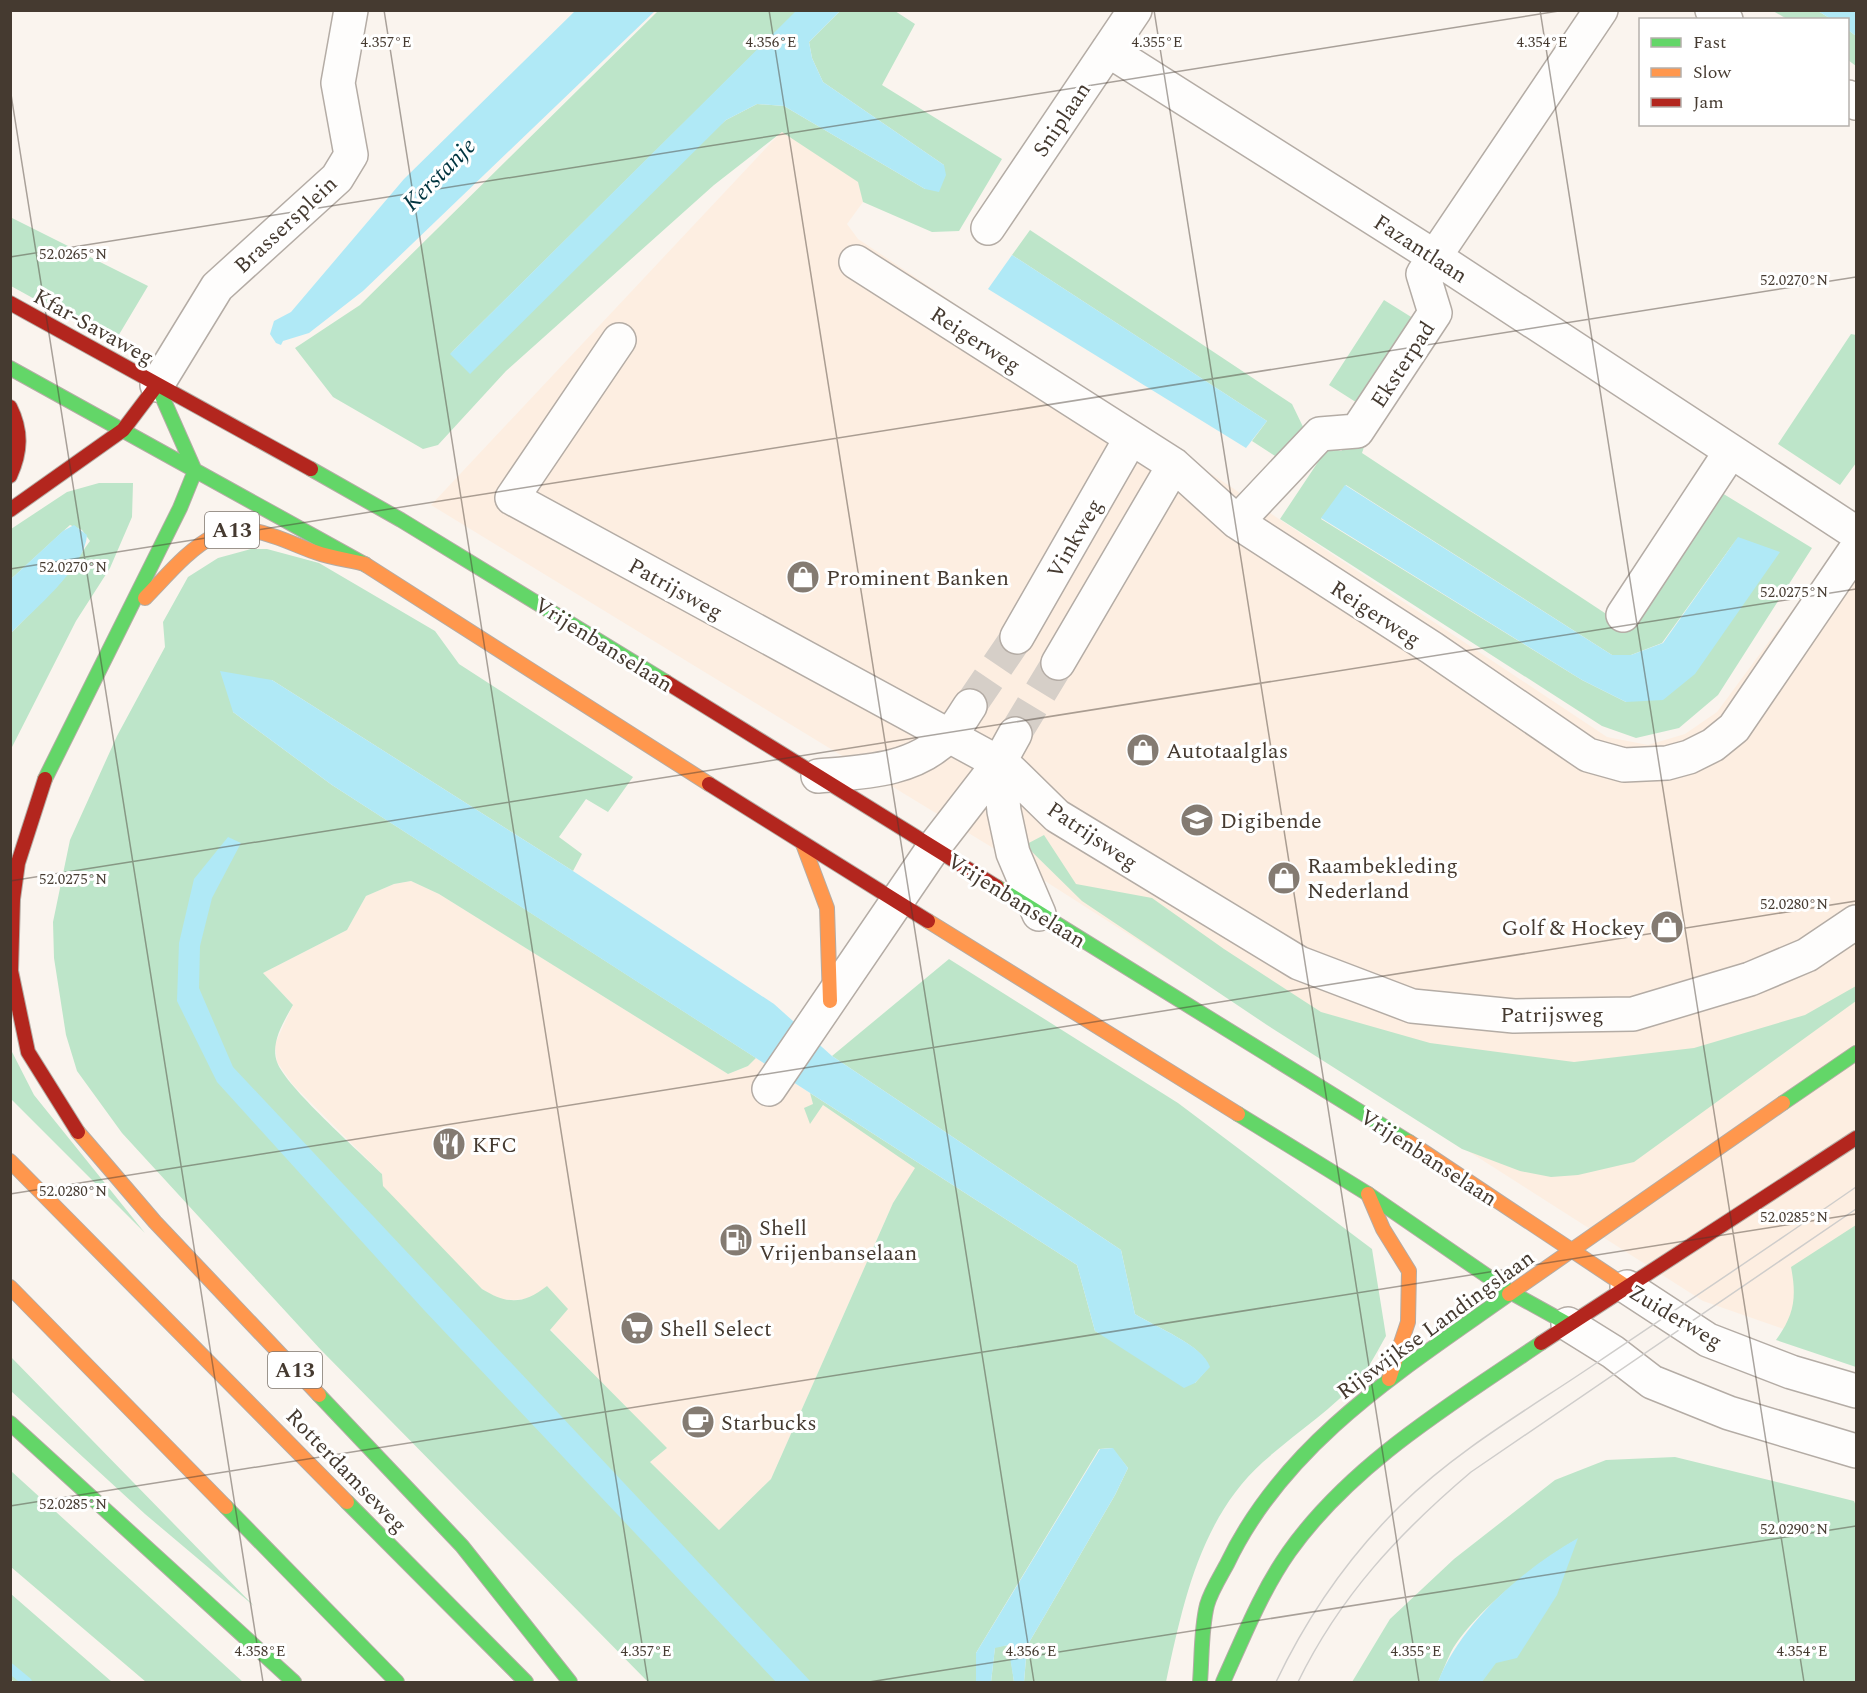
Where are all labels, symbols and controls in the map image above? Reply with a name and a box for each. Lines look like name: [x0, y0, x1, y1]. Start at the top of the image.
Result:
legend: [1639, 18, 1849, 126]
text: Fast: [1693, 29, 1726, 56]
text: 4.357°E: [360, 31, 412, 54]
text: 4.356°E: [745, 31, 797, 54]
text: 4.355°E: [1131, 31, 1183, 54]
text: 4.354°E: [1516, 31, 1568, 54]
text: Slow: [1693, 59, 1732, 86]
street label: Sniplaan: [1025, 76, 1100, 164]
text: Jam: [1693, 89, 1724, 116]
water label: Kerstanje: [394, 129, 485, 220]
street label: Brassersplein: [227, 168, 345, 282]
street label: Fazantlaan: [1367, 206, 1474, 292]
text: 52.0265°N: [39, 243, 107, 266]
text: 52.0270°N: [1760, 269, 1828, 292]
street label: Kfar-Savaweg: [27, 280, 160, 374]
street label: Reigerweg: [923, 299, 1027, 382]
street label: Eksterpad: [1363, 315, 1444, 415]
street label: Vinkweg: [1039, 493, 1111, 585]
road number: A13: [205, 512, 259, 548]
street label: Patrijsweg: [622, 550, 729, 629]
text: 52.0270°N: [39, 556, 107, 579]
shop icon: Prominent Banken: [785, 559, 821, 595]
place label: Prominent Banken: [826, 562, 1009, 595]
street label: Reigerweg: [1323, 573, 1427, 656]
text: 52.0275°N: [1760, 581, 1828, 604]
street label: Vrijenbanselaan: [527, 589, 679, 701]
shop icon: Autotaalglas: [1125, 732, 1161, 768]
place label: Autotaalglas: [1166, 735, 1288, 768]
street label: Patrijsweg: [1040, 794, 1144, 879]
school or university icon: Digibende: [1179, 802, 1215, 838]
place label: Digibende: [1220, 805, 1322, 838]
street label: Vrijenbanselaan: [940, 845, 1092, 957]
place label: Raambekleding Nederland: [1307, 850, 1458, 908]
shop icon: Raambekleding Nederland: [1266, 860, 1302, 896]
text: 52.0275°N: [39, 868, 107, 891]
text: 52.0280°N: [1760, 893, 1828, 916]
shop icon: Golf & Hockey: [1649, 909, 1685, 945]
place label: Golf & Hockey: [1502, 912, 1645, 945]
street label: Patrijsweg: [1500, 999, 1604, 1032]
street label: Vrijenbanselaan: [1353, 1101, 1504, 1215]
restaurant icon: KFC: [431, 1126, 467, 1162]
place label: KFC: [472, 1129, 517, 1162]
text: 52.0280°N: [39, 1180, 107, 1203]
text: 52.0285°N: [1760, 1206, 1828, 1229]
place label: Shell Vrijenbanselaan: [759, 1212, 917, 1270]
fuel station icon: Shell Vrijenbanselaan: [718, 1222, 754, 1258]
street label: Rijswijkse Landingslaan: [1330, 1242, 1541, 1408]
street label: Zuiderweg: [1622, 1276, 1728, 1358]
supermarket icon: Shell Select: [619, 1310, 655, 1346]
place label: Shell Select: [660, 1313, 772, 1346]
road number: A13: [268, 1352, 322, 1388]
street label: Rotterdamseweg: [278, 1401, 414, 1541]
cafe icon: Starbucks: [680, 1404, 716, 1440]
place label: Starbucks: [721, 1407, 817, 1440]
text: 52.0285°N: [39, 1493, 107, 1516]
text: 52.0290°N: [1760, 1518, 1828, 1541]
text: 4.358°E: [234, 1640, 286, 1663]
text: 4.357°E: [620, 1640, 672, 1663]
text: 4.356°E: [1005, 1640, 1057, 1663]
text: 4.355°E: [1390, 1640, 1442, 1663]
text: 4.354°E: [1776, 1640, 1828, 1663]

